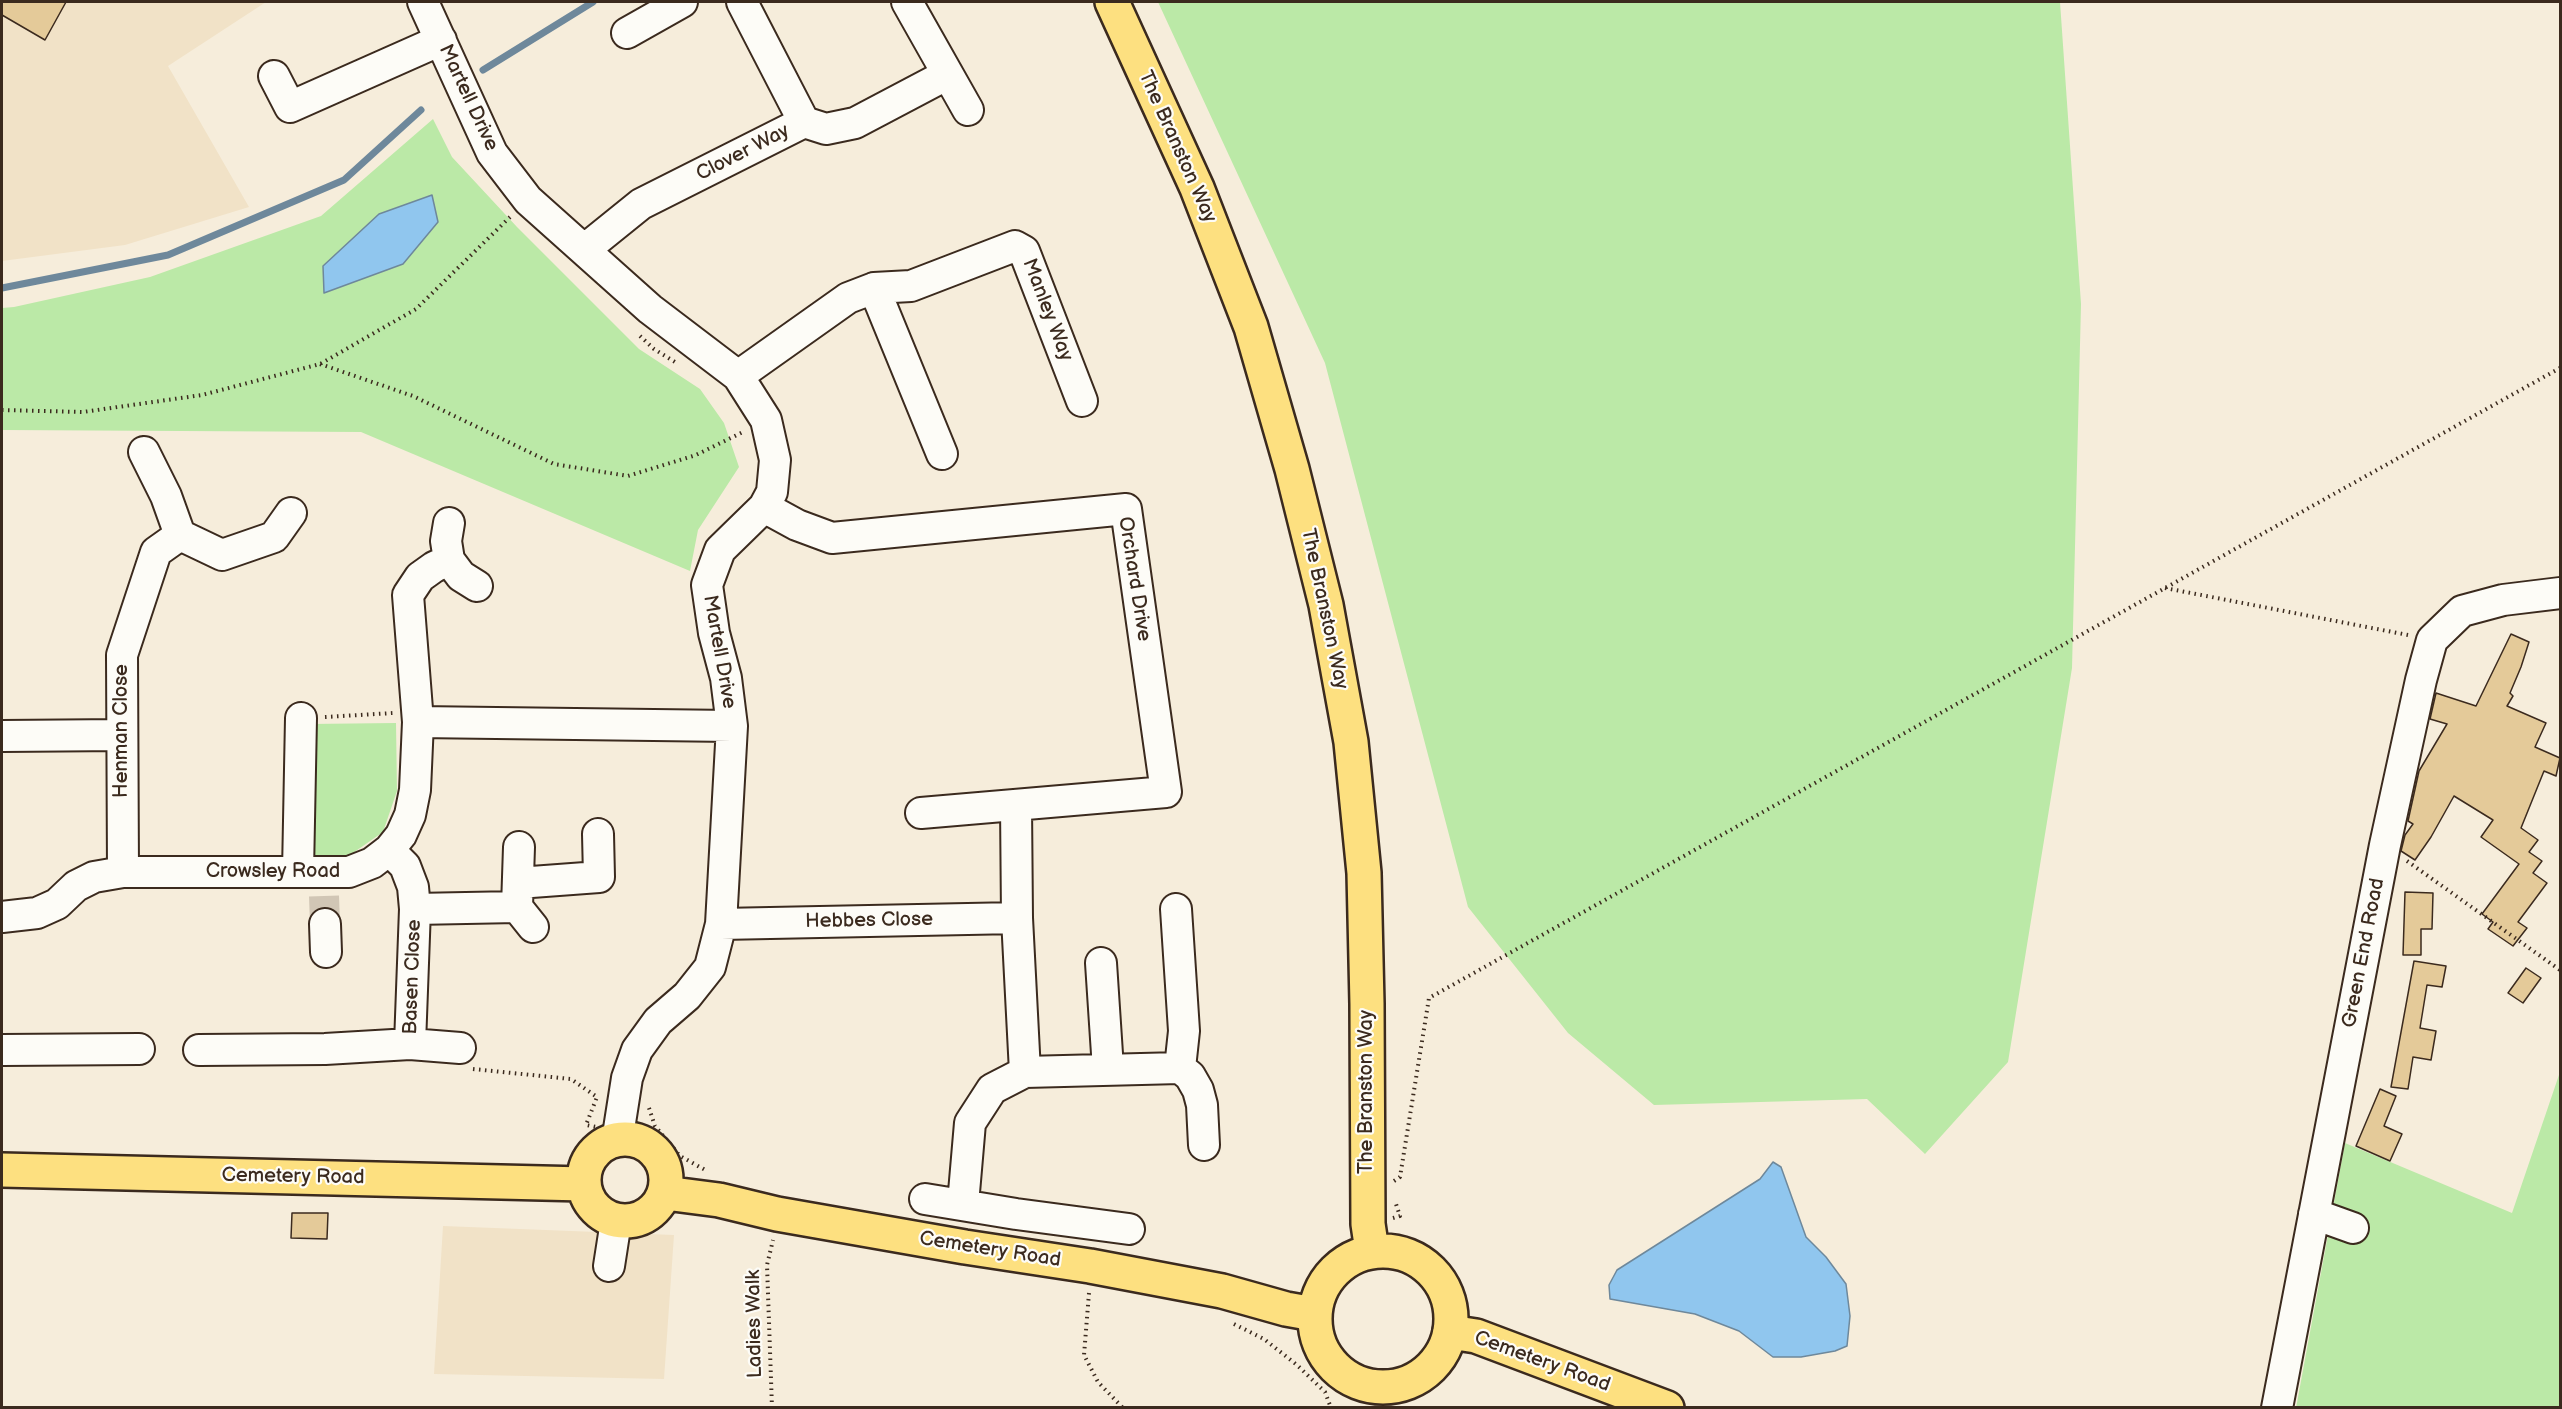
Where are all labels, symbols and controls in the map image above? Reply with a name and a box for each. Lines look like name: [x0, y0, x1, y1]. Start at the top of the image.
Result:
street label: Martell Drive: [433, 41, 503, 155]
street label: The Branston Way: [1133, 67, 1221, 227]
street label: Clover Way: [693, 119, 793, 187]
street label: Manley Way: [1016, 255, 1078, 365]
street label: Orchard Drive: [1112, 515, 1156, 643]
street label: The Branston Way: [1295, 526, 1353, 692]
street label: Martell Drive: [697, 593, 741, 711]
street label: Henman Close: [110, 664, 134, 798]
street label: Crowsley Road: [206, 860, 340, 884]
street label: Green End Road: [2338, 876, 2390, 1030]
street label: Hebbes Close: [805, 908, 933, 934]
street label: Basen Close: [399, 919, 427, 1035]
street label: The Branston Way: [1355, 1010, 1379, 1174]
street label: Cemetery Road: [221, 1164, 365, 1190]
street label: Cemetery Road: [918, 1227, 1062, 1273]
street label: Ladies Walk: [742, 1270, 768, 1378]
street label: Cemetery Road: [1471, 1326, 1613, 1398]

